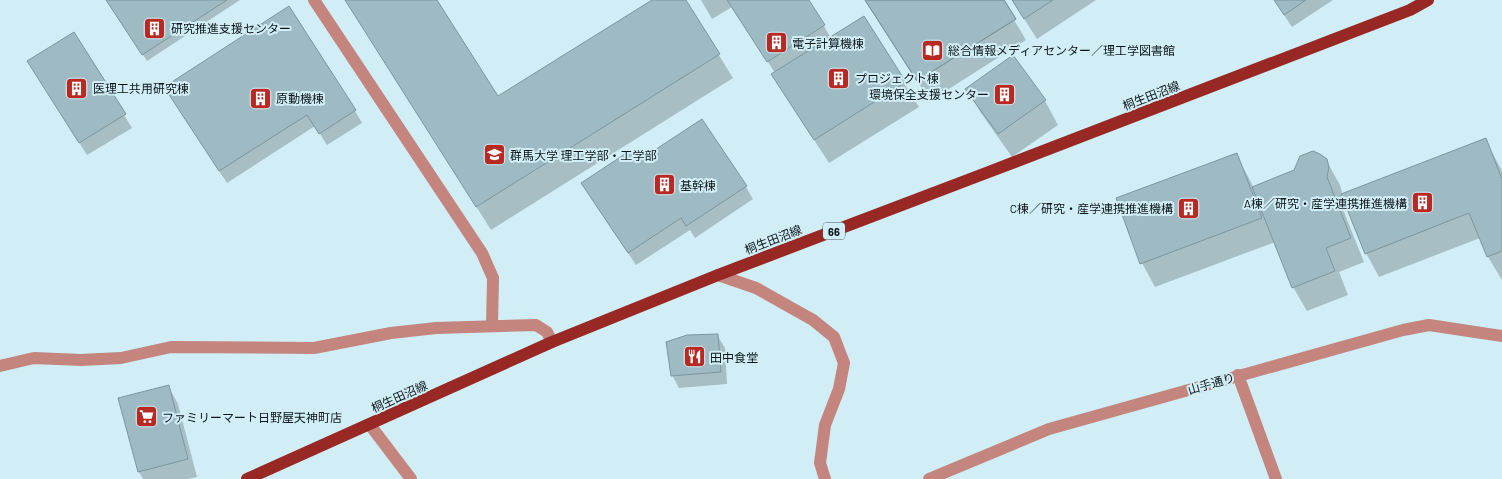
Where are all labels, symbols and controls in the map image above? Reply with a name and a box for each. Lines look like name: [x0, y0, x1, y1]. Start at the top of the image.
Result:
building icon: 研究推進支援センター: [143, 16, 167, 40]
place label: 研究推進支援センター: [171, 21, 291, 35]
building icon: 電子計算機棟: [764, 31, 788, 55]
place label: 電子計算機棟: [792, 36, 864, 50]
library icon: 総合情報メディアセンター／理工学図書館: [920, 38, 944, 62]
place label: 総合情報メディアセンター／理工学図書館: [948, 43, 1175, 57]
building icon: プロジェクト棟: [827, 66, 851, 90]
place label: プロジェクト棟: [855, 71, 939, 85]
building icon: 医理工共用研究棟: [65, 76, 89, 100]
street label: 桐生田沼線: [1120, 78, 1182, 112]
place label: 医理工共用研究棟: [93, 81, 189, 95]
building icon: 環境保全支援センター: [993, 82, 1017, 106]
building icon: 原動機棟: [248, 86, 272, 110]
place label: 環境保全支援センター: [869, 87, 989, 101]
place label: 原動機棟: [276, 91, 324, 105]
school or university icon: 群馬大学 理工学部・工学部: [482, 143, 506, 167]
place label: 群馬大学 理工学部・工学部: [510, 148, 656, 162]
building icon: 基幹棟: [652, 173, 676, 197]
place label: 基幹棟: [680, 178, 716, 192]
building icon: A棟／研究・産学連携推進機構: [1411, 191, 1435, 215]
building icon: C棟／研究・産学連携推進機構: [1177, 196, 1201, 220]
place label: A棟／研究・産学連携推進機構: [1244, 196, 1407, 210]
place label: C棟／研究・産学連携推進機構: [1010, 201, 1173, 215]
street label: 桐生田沼線: [742, 222, 804, 256]
road number: 66: [823, 222, 845, 240]
restaurant icon: 田中食堂: [682, 345, 706, 369]
place label: 田中食堂: [710, 350, 758, 364]
street label: 山手通り: [1186, 370, 1236, 396]
street label: 桐生田沼線: [369, 377, 429, 415]
supermarket icon: ファミリーマート日野屋天神町店: [134, 405, 158, 429]
place label: ファミリーマート日野屋天神町店: [162, 410, 342, 424]

